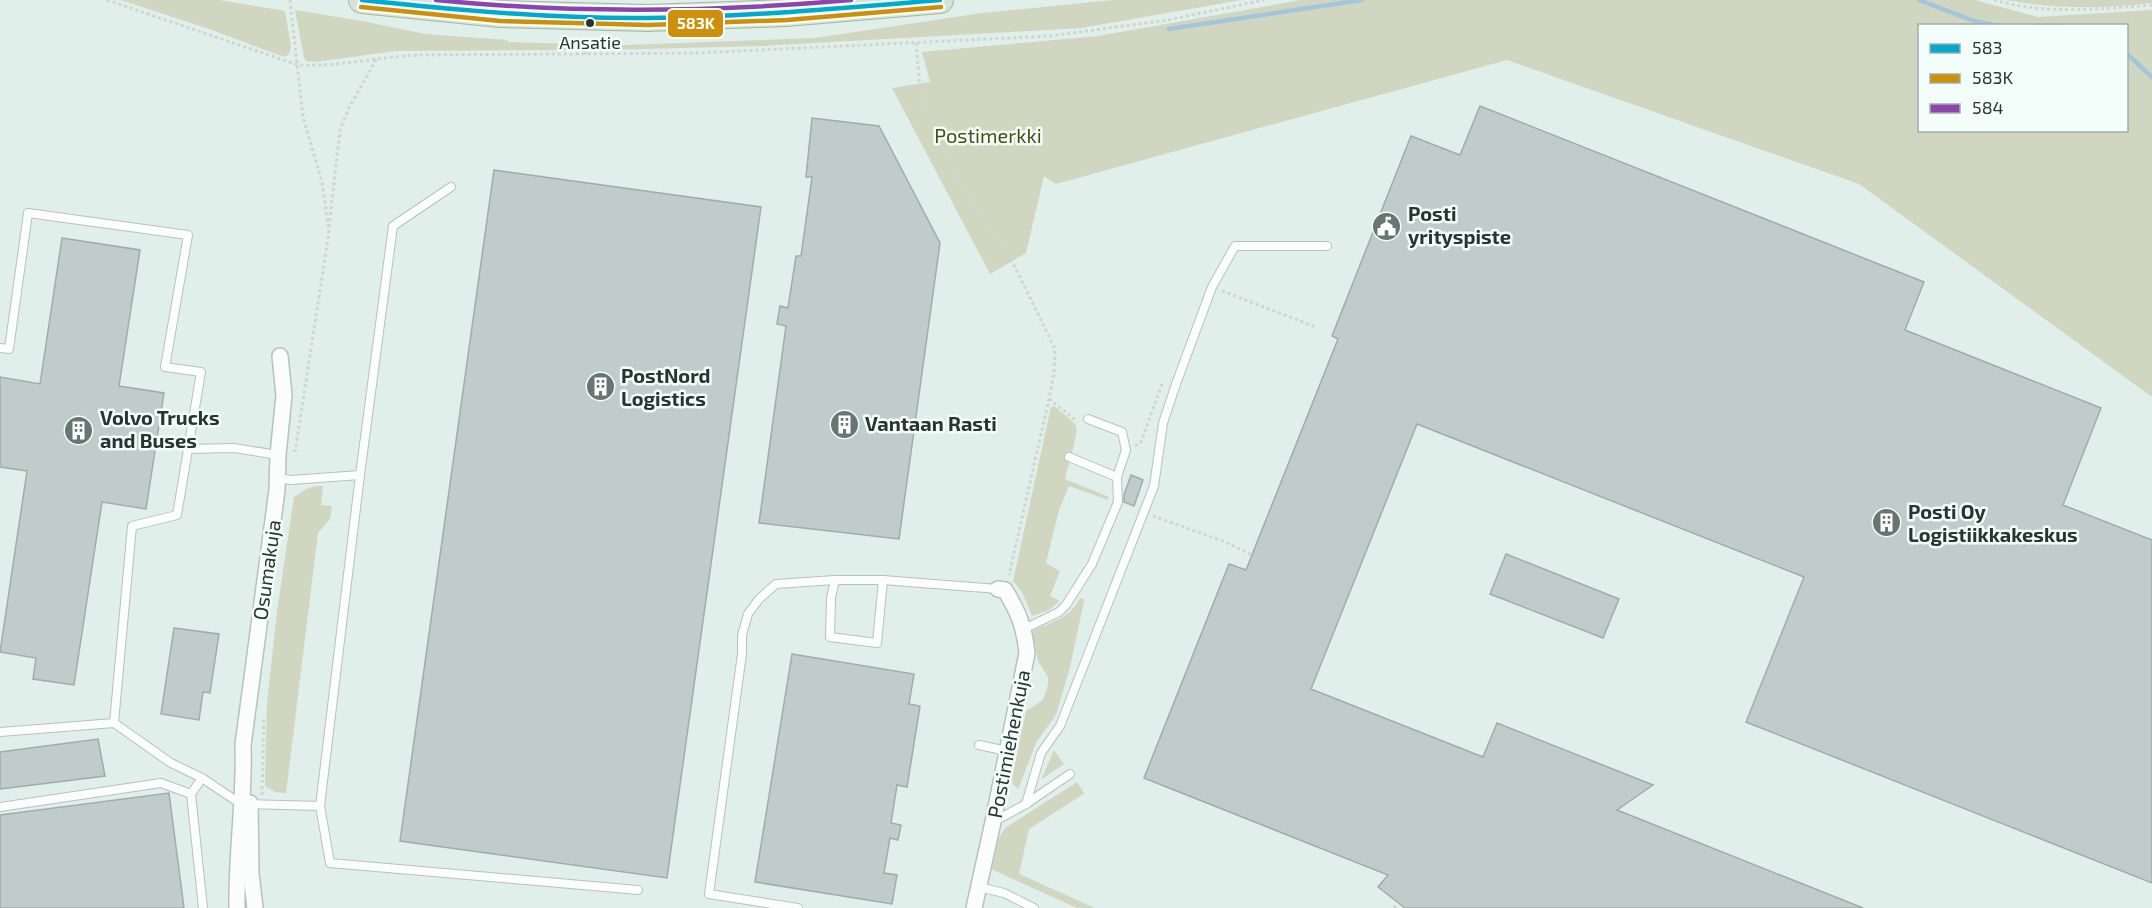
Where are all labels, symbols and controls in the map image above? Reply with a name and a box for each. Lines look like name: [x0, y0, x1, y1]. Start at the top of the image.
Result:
line badge: 583K: [667, 9, 724, 38]
text: 583K: [677, 13, 716, 32]
marker: Ansatie: [584, 17, 596, 29]
legend: [1918, 24, 2128, 132]
place label: Ansatie: [559, 31, 621, 53]
text: 583: [1972, 36, 2003, 58]
text: 583K: [1972, 66, 2014, 88]
text: 584: [1972, 96, 2004, 118]
park label: Postimerkki: [934, 123, 1042, 147]
place label: Posti yrityspiste: [1408, 201, 1511, 249]
public building icon: Posti yrityspiste: [1371, 210, 1403, 242]
place label: PostNord Logistics: [621, 363, 711, 410]
building icon: PostNord Logistics: [584, 371, 616, 403]
place label: Volvo Trucks and Buses: [100, 405, 220, 452]
building icon: Vantaan Rasti: [828, 408, 860, 440]
place label: Vantaan Rasti: [865, 411, 997, 435]
building icon: Volvo Trucks and Buses: [63, 414, 95, 446]
place label: Posti Oy Logistiikkakeskus: [1908, 499, 2078, 546]
building icon: Posti Oy Logistiikkakeskus: [1871, 507, 1903, 539]
street label: Osumakuja: [247, 518, 285, 622]
street label: Postimiehenkuja: [982, 668, 1034, 820]

